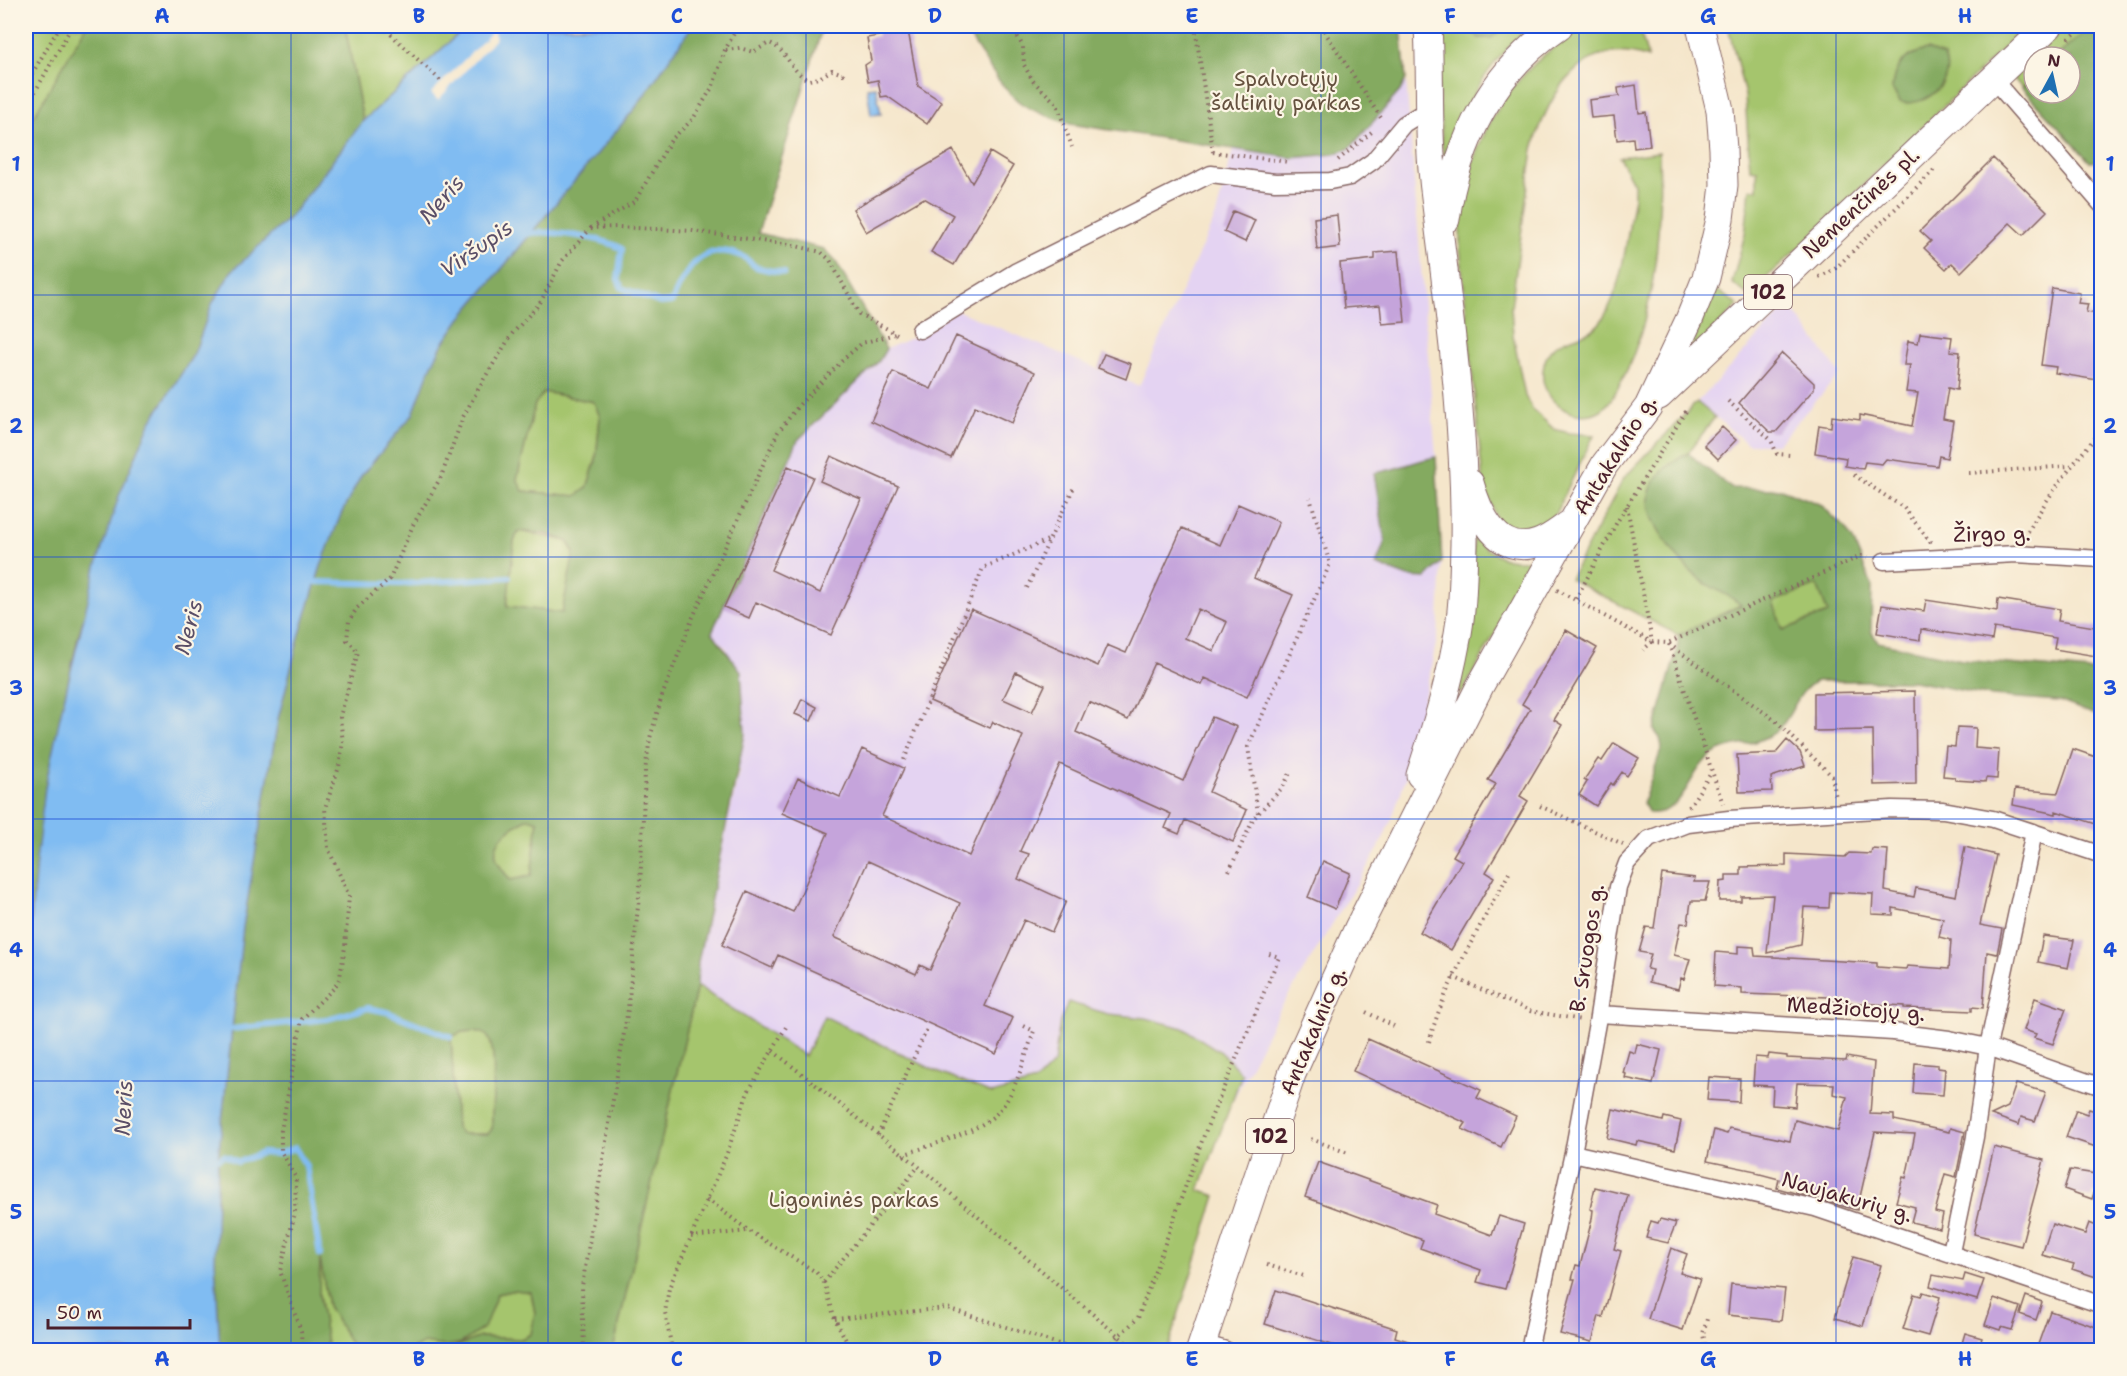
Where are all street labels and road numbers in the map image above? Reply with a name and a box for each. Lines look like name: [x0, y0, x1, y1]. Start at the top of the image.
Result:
street label: Nemenčinės pl.: [1796, 141, 1926, 265]
road number: 102: [1744, 275, 1792, 309]
street label: Antakalnio g.: [1567, 390, 1663, 520]
street label: Žirgo g.: [1953, 518, 2031, 549]
street label: B. Sruogos g.: [1563, 882, 1611, 1014]
street label: Antakalnio g.: [1273, 963, 1353, 1099]
street label: Medžiotojų g.: [1786, 990, 1926, 1028]
road number: 102: [1246, 1119, 1294, 1153]
street label: Naujakurių g.: [1778, 1165, 1916, 1229]

